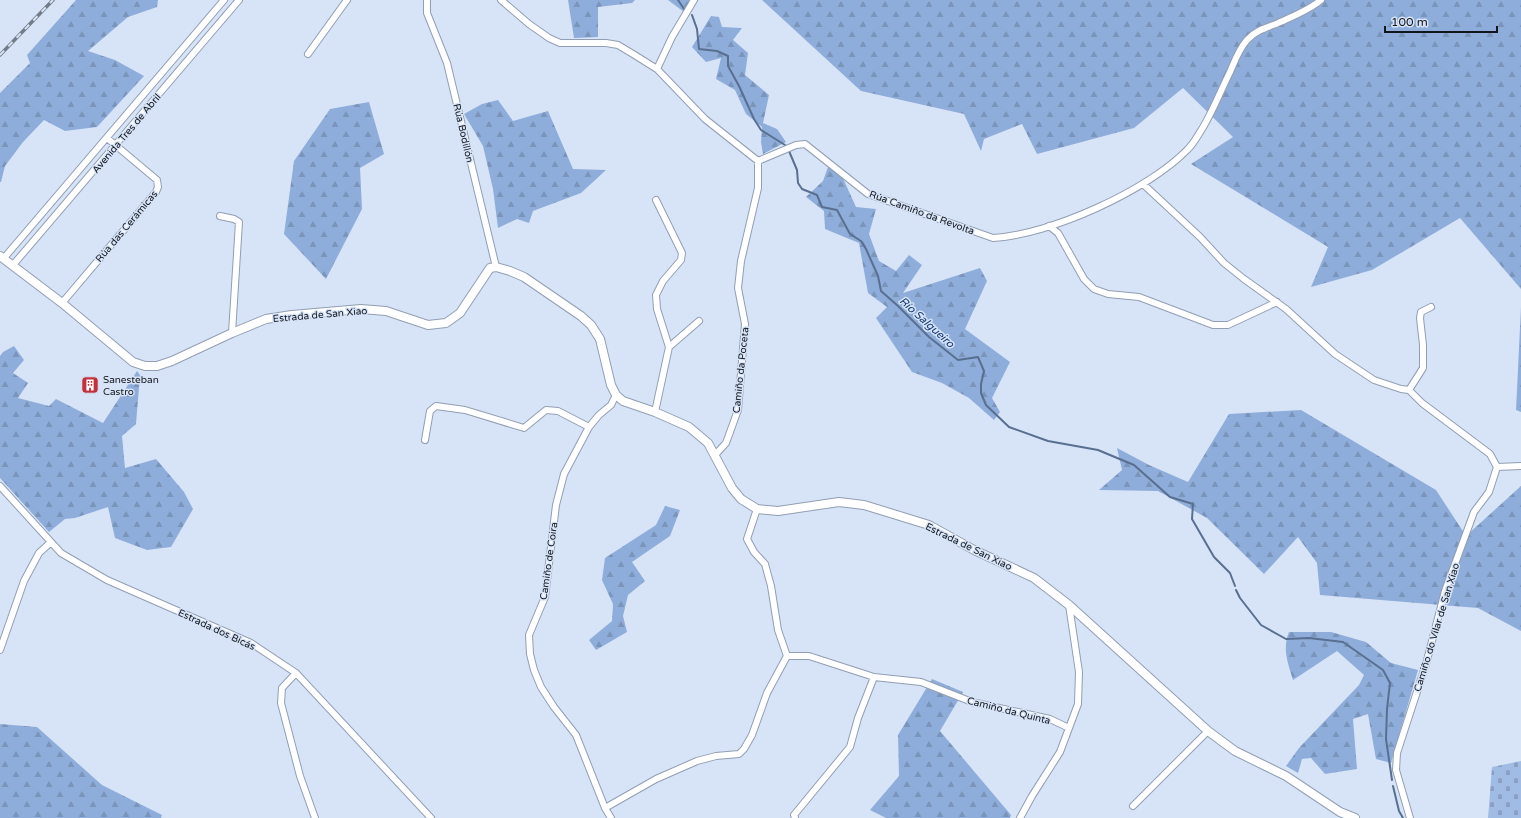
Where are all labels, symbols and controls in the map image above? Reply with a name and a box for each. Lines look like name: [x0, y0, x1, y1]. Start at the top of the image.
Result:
scale bar: [1385, 8, 1497, 34]
text: 100 m: [1391, 15, 1428, 29]
street label: Avenida Tres de Abril: [90, 91, 164, 176]
street label: Rúa Bodillón: [450, 102, 476, 164]
street label: Rúa das Cerámicas: [93, 188, 160, 265]
street label: Rúa Camiño da Revolta: [867, 188, 976, 238]
water label: Río Salgueiro: [897, 294, 958, 351]
street label: Estrada de San Xiao: [272, 305, 368, 325]
street label: Camiño da Poceta: [731, 326, 751, 414]
place label: Sanesteban Castro: [103, 374, 159, 398]
building icon: Sanesteban Castro: [80, 375, 100, 395]
street label: Camiño de Coira: [538, 521, 560, 601]
street label: Estrada de San Xiao: [923, 521, 1014, 573]
street label: Camiño do Vilar de San Xiao: [1412, 562, 1462, 693]
street label: Estrada dos Bicás: [176, 607, 257, 653]
street label: Camiño da Quinta: [966, 695, 1052, 727]

